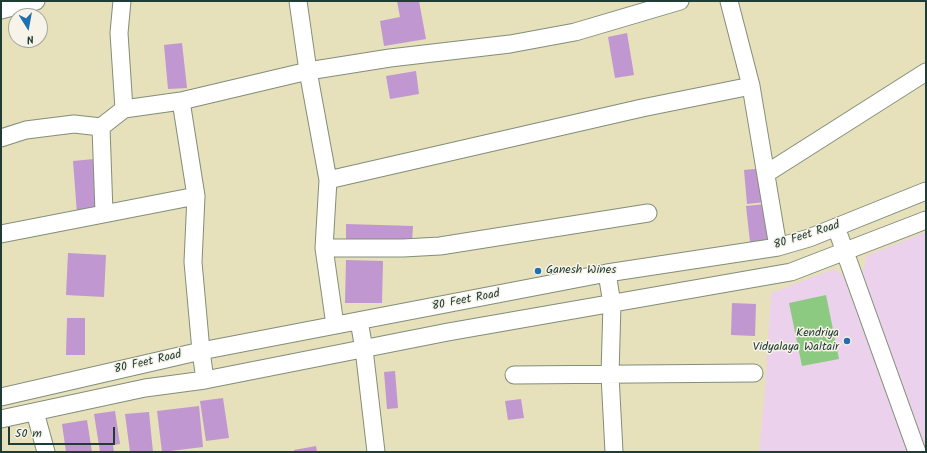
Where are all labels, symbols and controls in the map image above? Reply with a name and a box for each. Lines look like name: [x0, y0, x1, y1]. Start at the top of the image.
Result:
north arrow: [8, 8, 48, 48]
text: N: [25, 29, 35, 48]
street label: 80 Feet Road: [772, 219, 842, 253]
place label: Ganesh Wines: [546, 264, 616, 278]
marker: Ganesh Wines: [533, 266, 543, 276]
street label: 80 Feet Road: [431, 287, 501, 315]
place label: Kendriya Vidyalaya Waltair: [753, 327, 839, 355]
marker: Kendriya Vidyalaya Waltair: [842, 336, 852, 346]
street label: 80 Feet Road: [113, 348, 183, 378]
scale bar: [10, 419, 117, 445]
text: 50 m: [15, 424, 42, 443]

